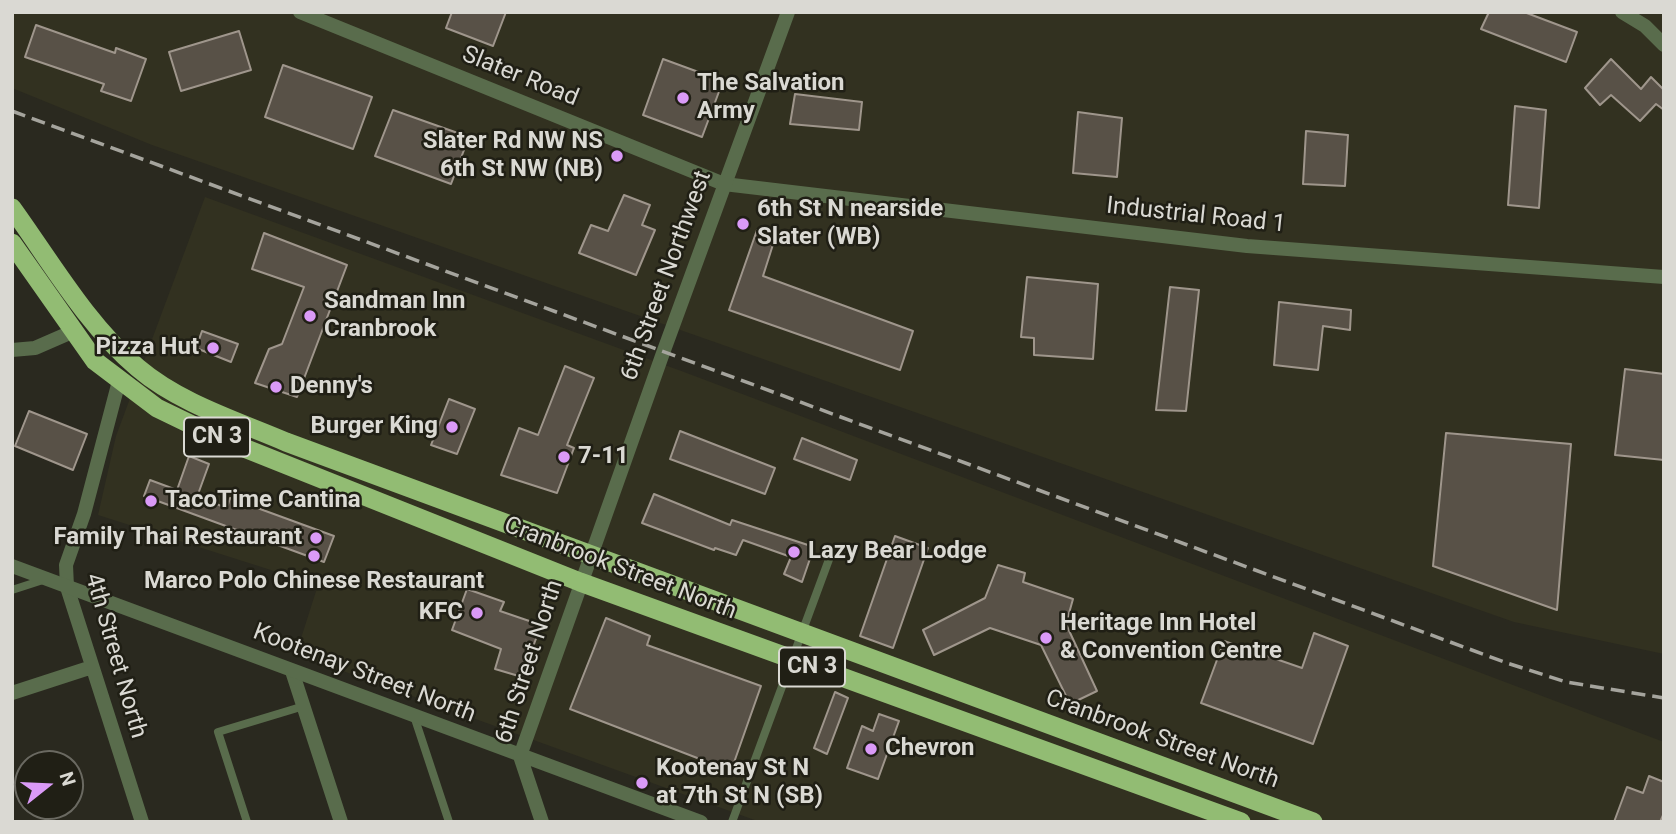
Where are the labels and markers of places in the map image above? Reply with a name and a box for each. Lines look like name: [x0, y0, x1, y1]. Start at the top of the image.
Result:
place label: The Salvation Army: [697, 70, 845, 126]
marker: The Salvation Army: [675, 90, 691, 106]
place label: Slater Rd NW NS 6th St NW (NB): [423, 128, 603, 184]
marker: Slater Rd NW NS 6th St NW (NB): [609, 148, 625, 164]
place label: 6th St N nearside Slater (WB): [757, 196, 943, 252]
marker: 6th St N nearside Slater (WB): [735, 216, 751, 232]
place label: Sandman Inn Cranbrook: [324, 288, 466, 344]
marker: Sandman Inn Cranbrook: [302, 308, 318, 324]
place label: Pizza Hut: [95, 334, 199, 362]
marker: Pizza Hut: [205, 340, 221, 356]
place label: Denny's: [290, 373, 373, 401]
marker: Denny's: [268, 379, 284, 395]
place label: Burger King: [310, 413, 438, 441]
marker: Burger King: [444, 419, 460, 435]
place label: 7-11: [578, 443, 629, 471]
marker: 7-11: [556, 449, 572, 465]
place label: TacoTime Cantina: [165, 487, 361, 515]
marker: TacoTime Cantina: [143, 493, 159, 509]
place label: Family Thai Restaurant: [53, 524, 302, 552]
marker: Family Thai Restaurant: [308, 530, 324, 546]
place label: Lazy Bear Lodge: [808, 538, 987, 566]
marker: Lazy Bear Lodge: [786, 544, 802, 560]
marker: Marco Polo Chinese Restaurant: [306, 548, 322, 564]
place label: Marco Polo Chinese Restaurant: [144, 568, 484, 596]
place label: KFC: [419, 599, 463, 627]
marker: KFC: [469, 605, 485, 621]
place label: Heritage Inn Hotel & Convention Centre: [1060, 610, 1282, 666]
marker: Heritage Inn Hotel & Convention Centre: [1038, 630, 1054, 646]
place label: Chevron: [885, 735, 975, 763]
marker: Chevron: [863, 741, 879, 757]
place label: Kootenay St N at 7th St N (SB): [656, 755, 823, 811]
marker: Kootenay St N at 7th St N (SB): [634, 775, 650, 791]

